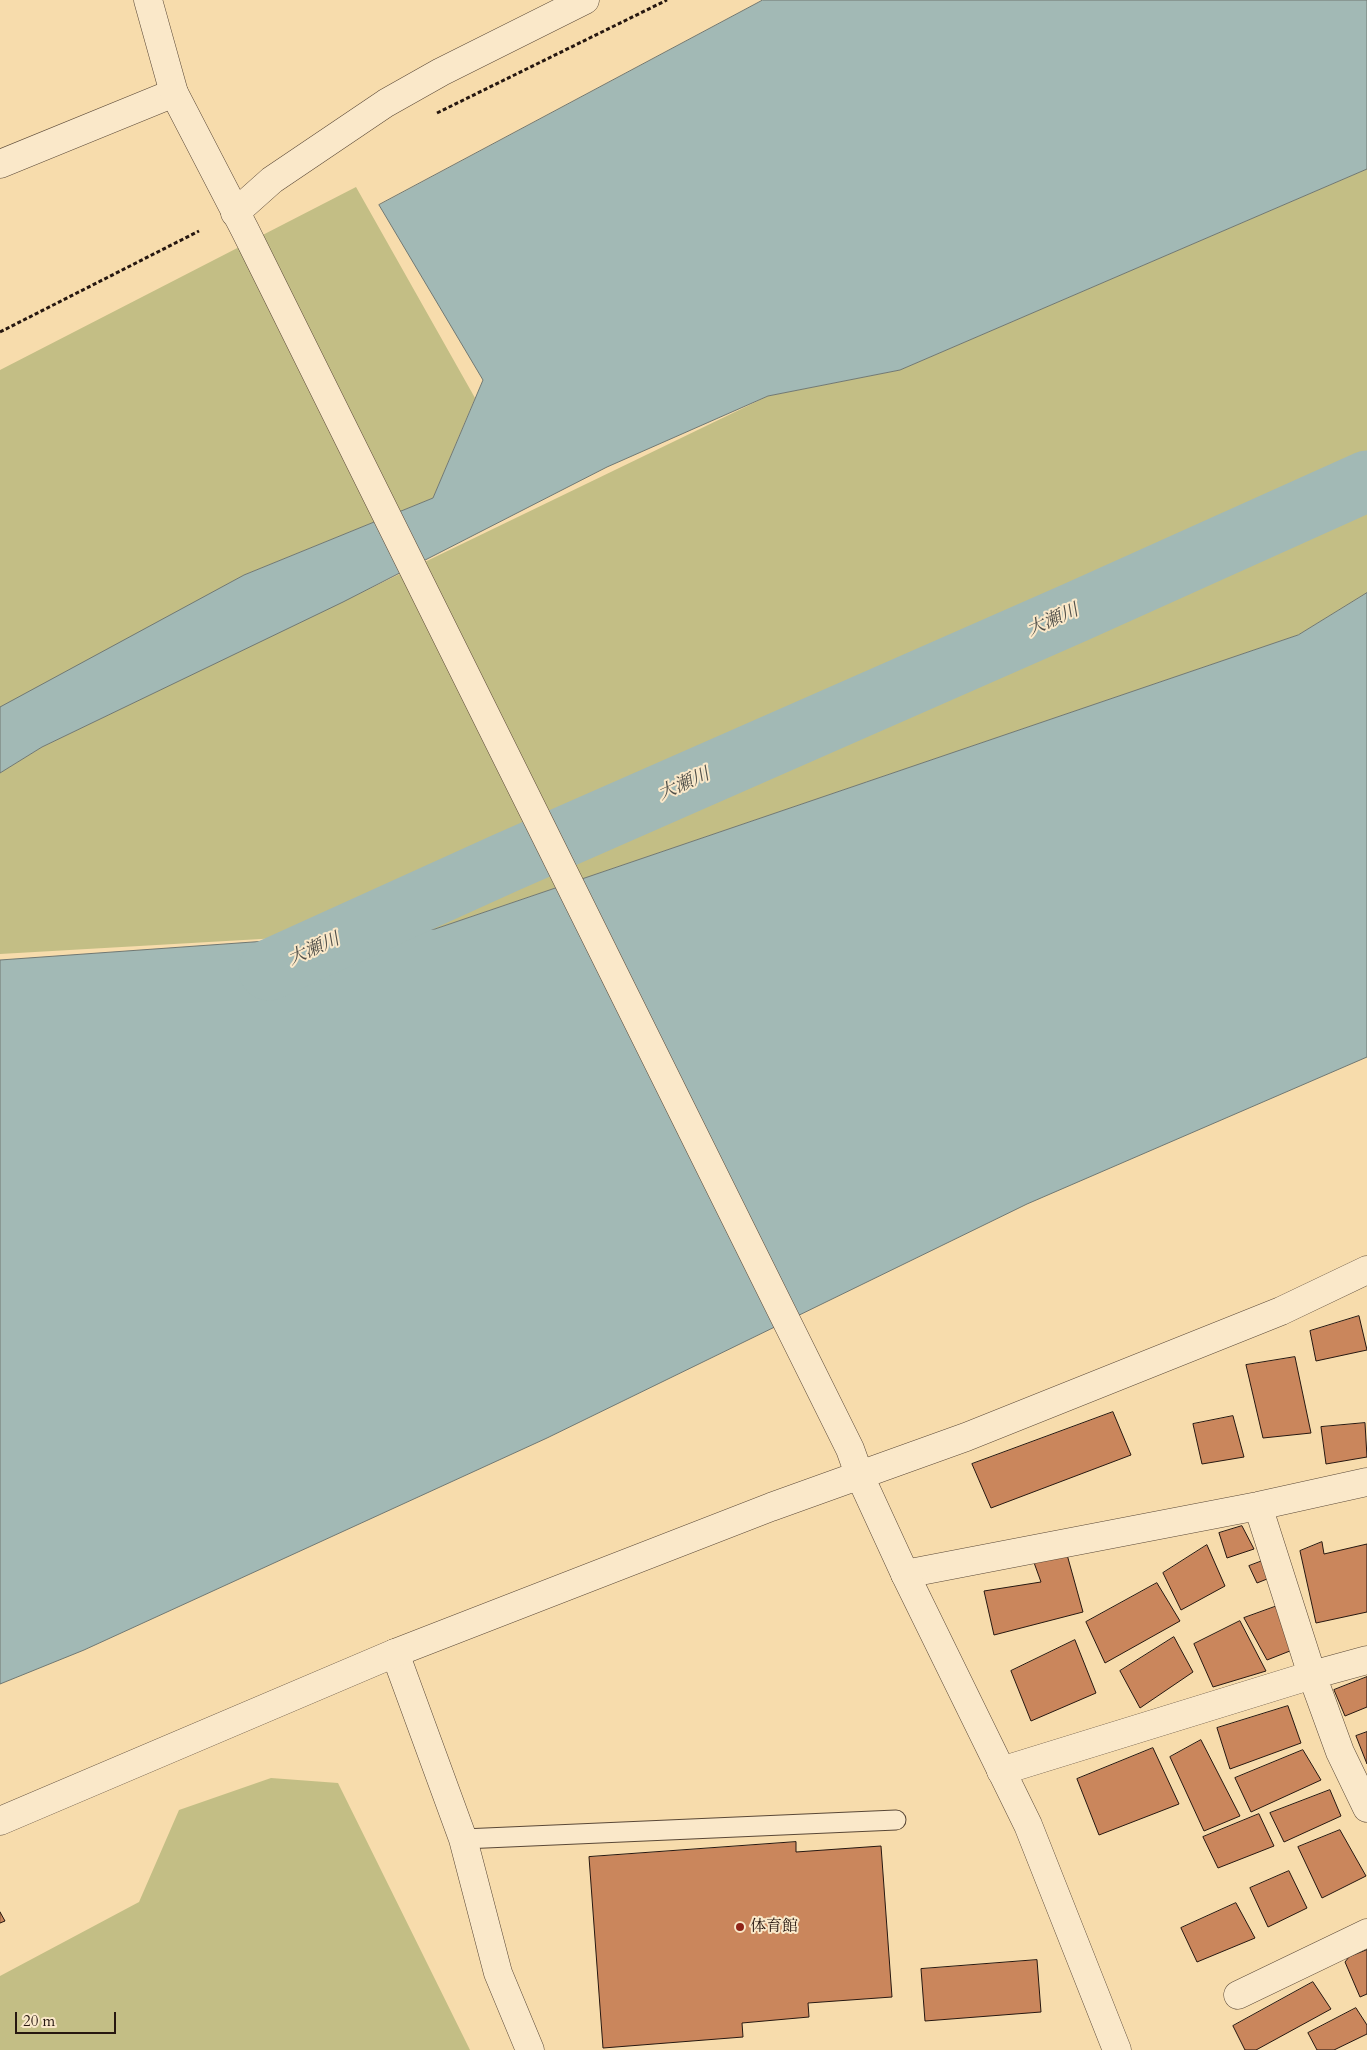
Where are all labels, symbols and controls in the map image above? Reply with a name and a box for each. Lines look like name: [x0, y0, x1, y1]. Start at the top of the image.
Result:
water label: 大瀬川: [1024, 600, 1082, 642]
water label: 大瀬川: [655, 764, 713, 806]
water label: 大瀬川: [285, 929, 343, 971]
place label: 体育館: [750, 1917, 798, 1937]
marker: 体育館: [734, 1921, 746, 1933]
scale bar: [18, 2002, 119, 2034]
text: 20 m: [23, 2011, 55, 2031]

